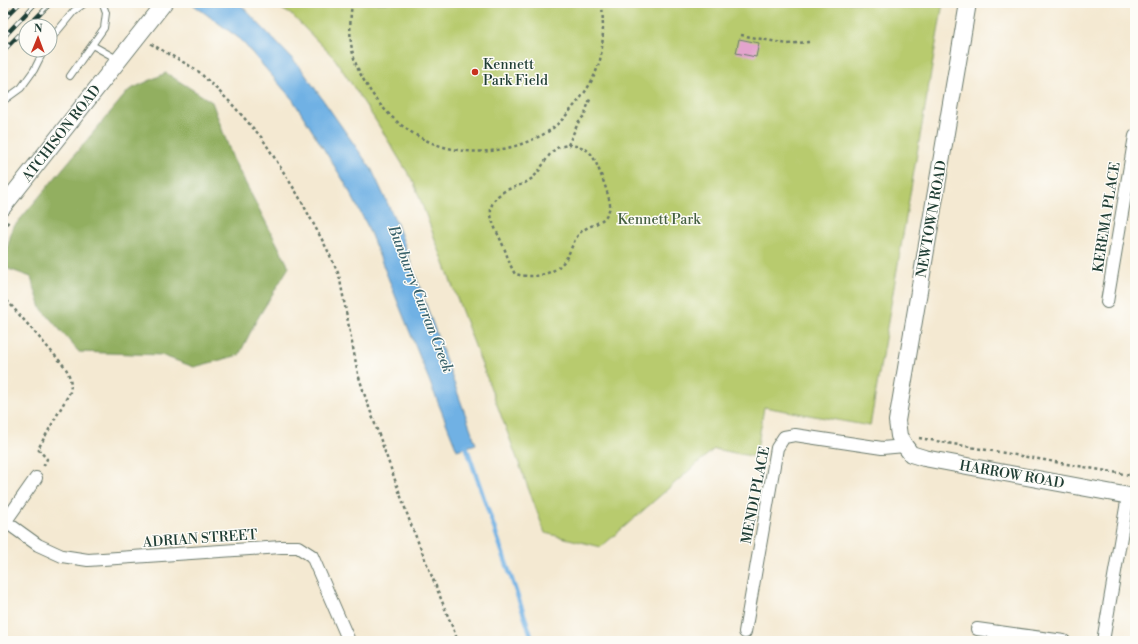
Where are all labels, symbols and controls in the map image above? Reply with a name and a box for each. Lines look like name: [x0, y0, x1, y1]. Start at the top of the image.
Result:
north arrow: [18, 18, 58, 58]
text: N: [34, 22, 43, 36]
place label: Kennett Park Field: [483, 56, 548, 90]
marker: Kennett Park Field: [470, 67, 480, 77]
street label: ATCHISON ROAD: [18, 82, 105, 186]
street label: NEWTOWN ROAD: [913, 159, 951, 279]
street label: KEREMA PLACE: [1089, 161, 1125, 274]
park label: Kennett Park: [618, 211, 701, 229]
water label: Bunburry Curran Creek: [383, 222, 458, 376]
street label: MENDI PLACE: [738, 445, 774, 546]
street label: HARROW ROAD: [958, 457, 1066, 493]
street label: ADRIAN STREET: [141, 526, 258, 552]

